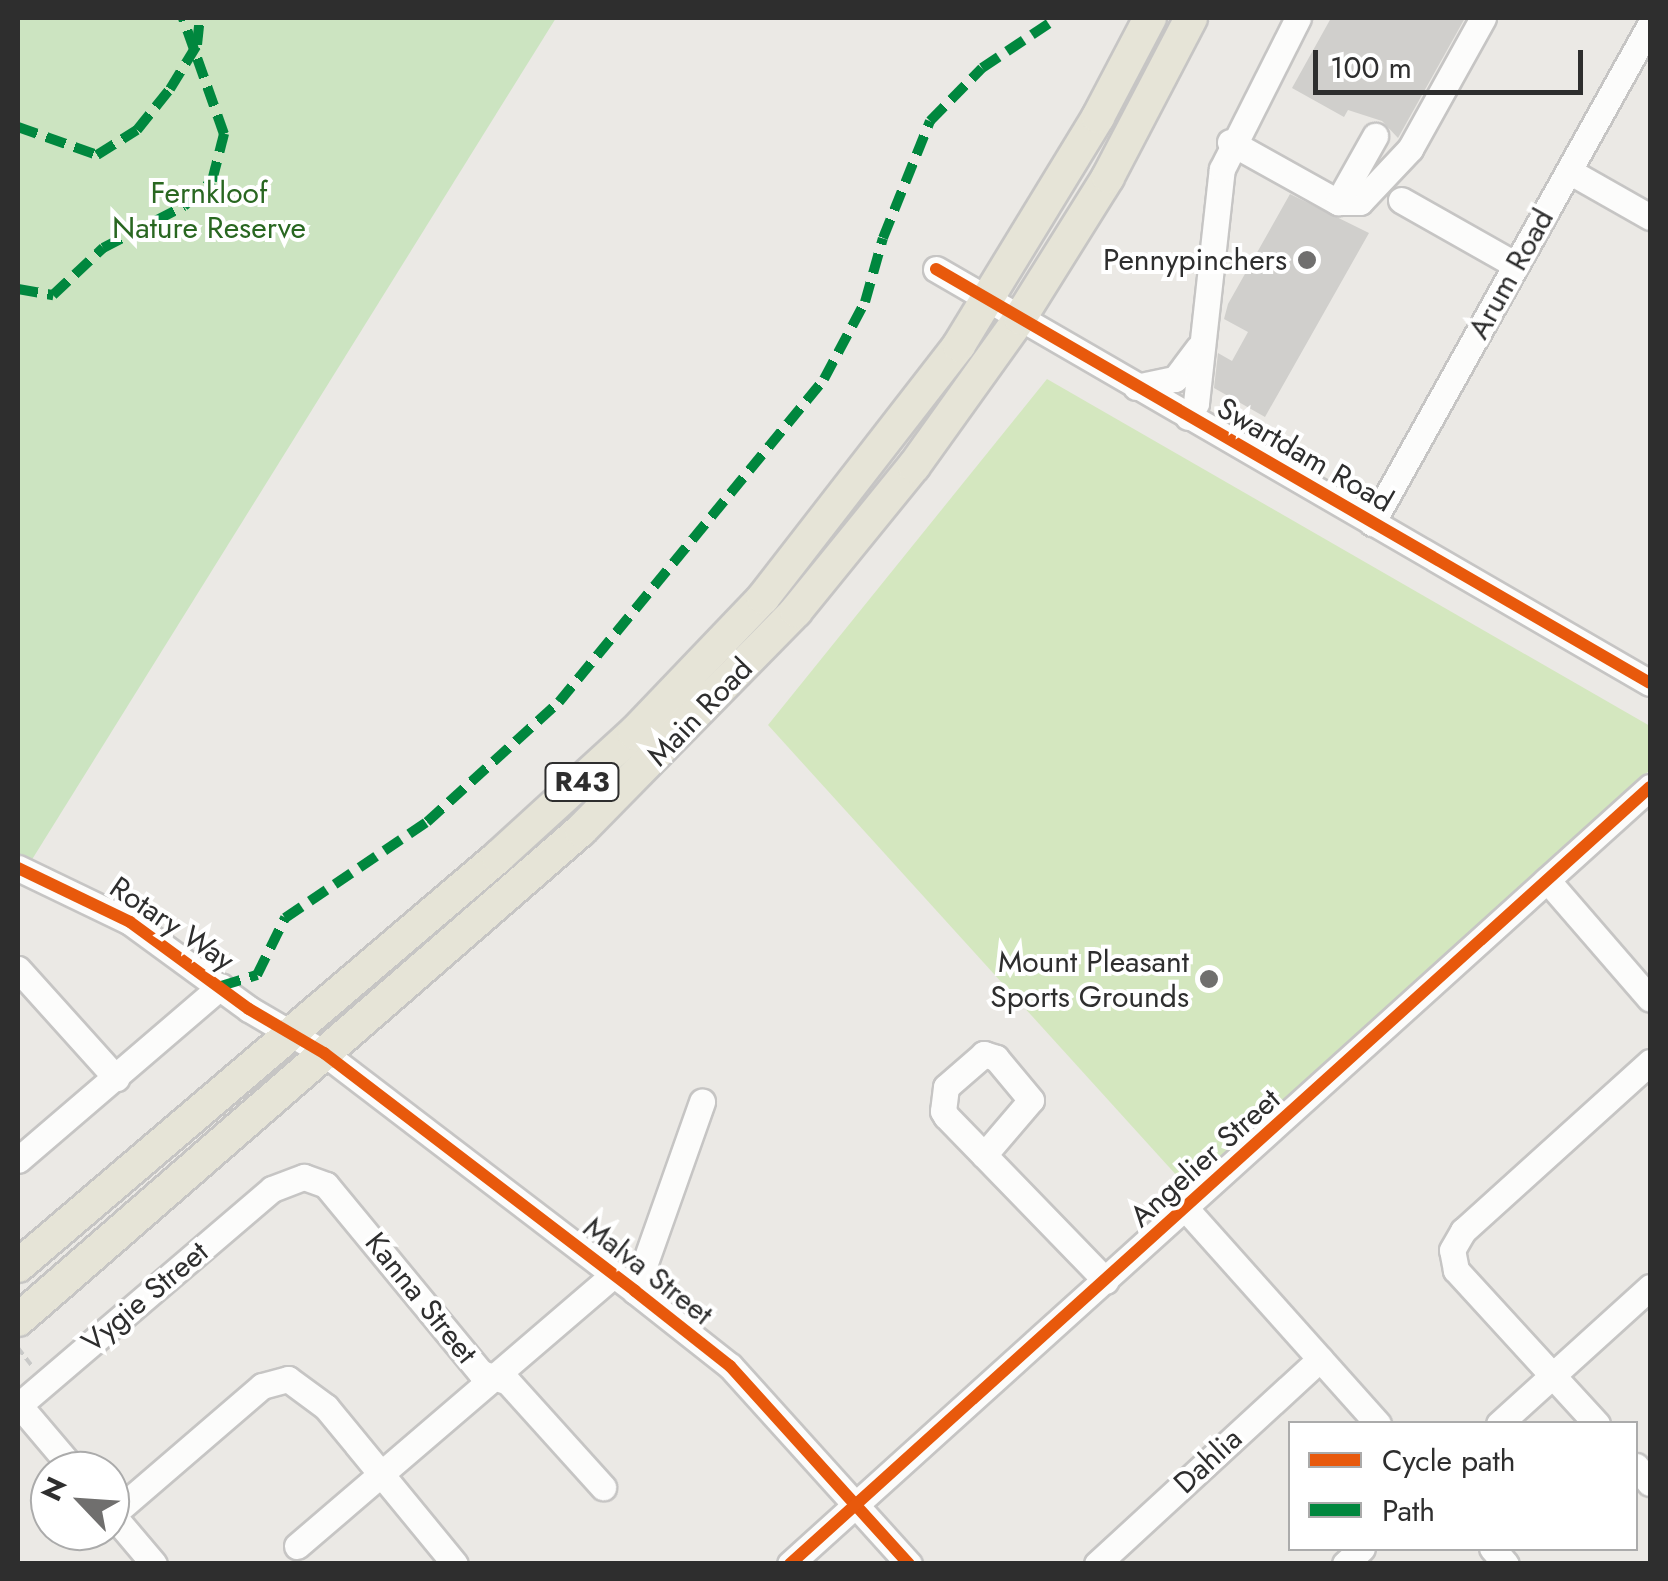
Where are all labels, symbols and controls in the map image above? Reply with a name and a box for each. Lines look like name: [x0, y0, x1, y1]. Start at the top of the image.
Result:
scale bar: [1318, 30, 1588, 92]
text: 100 m: [1330, 46, 1412, 89]
park label: Fernkloof Nature Reserve: [112, 175, 306, 246]
street label: Arum Road: [1461, 203, 1561, 345]
place label: Pennypinchers: [1103, 242, 1287, 278]
marker: Pennypinchers: [1296, 249, 1318, 271]
street label: Swartdam Road: [1211, 390, 1399, 520]
street label: Main Road: [640, 651, 760, 773]
road number: R43: [542, 759, 622, 805]
street label: Rotary Way: [103, 869, 241, 979]
place label: Mount Pleasant Sports Grounds: [990, 944, 1189, 1014]
marker: Mount Pleasant Sports Grounds: [1198, 968, 1220, 990]
street label: Angelier Street: [1123, 1081, 1287, 1235]
street label: Malva Street: [576, 1209, 720, 1333]
street label: Kanna Street: [357, 1225, 485, 1371]
street label: Vygie Street: [75, 1234, 215, 1360]
street label: Dahlia: [1167, 1421, 1249, 1501]
legend: [1288, 1421, 1638, 1551]
text: Cycle path: [1382, 1439, 1515, 1482]
north arrow: [30, 1451, 130, 1551]
text: N: [31, 1470, 77, 1508]
text: Path: [1382, 1489, 1435, 1532]

